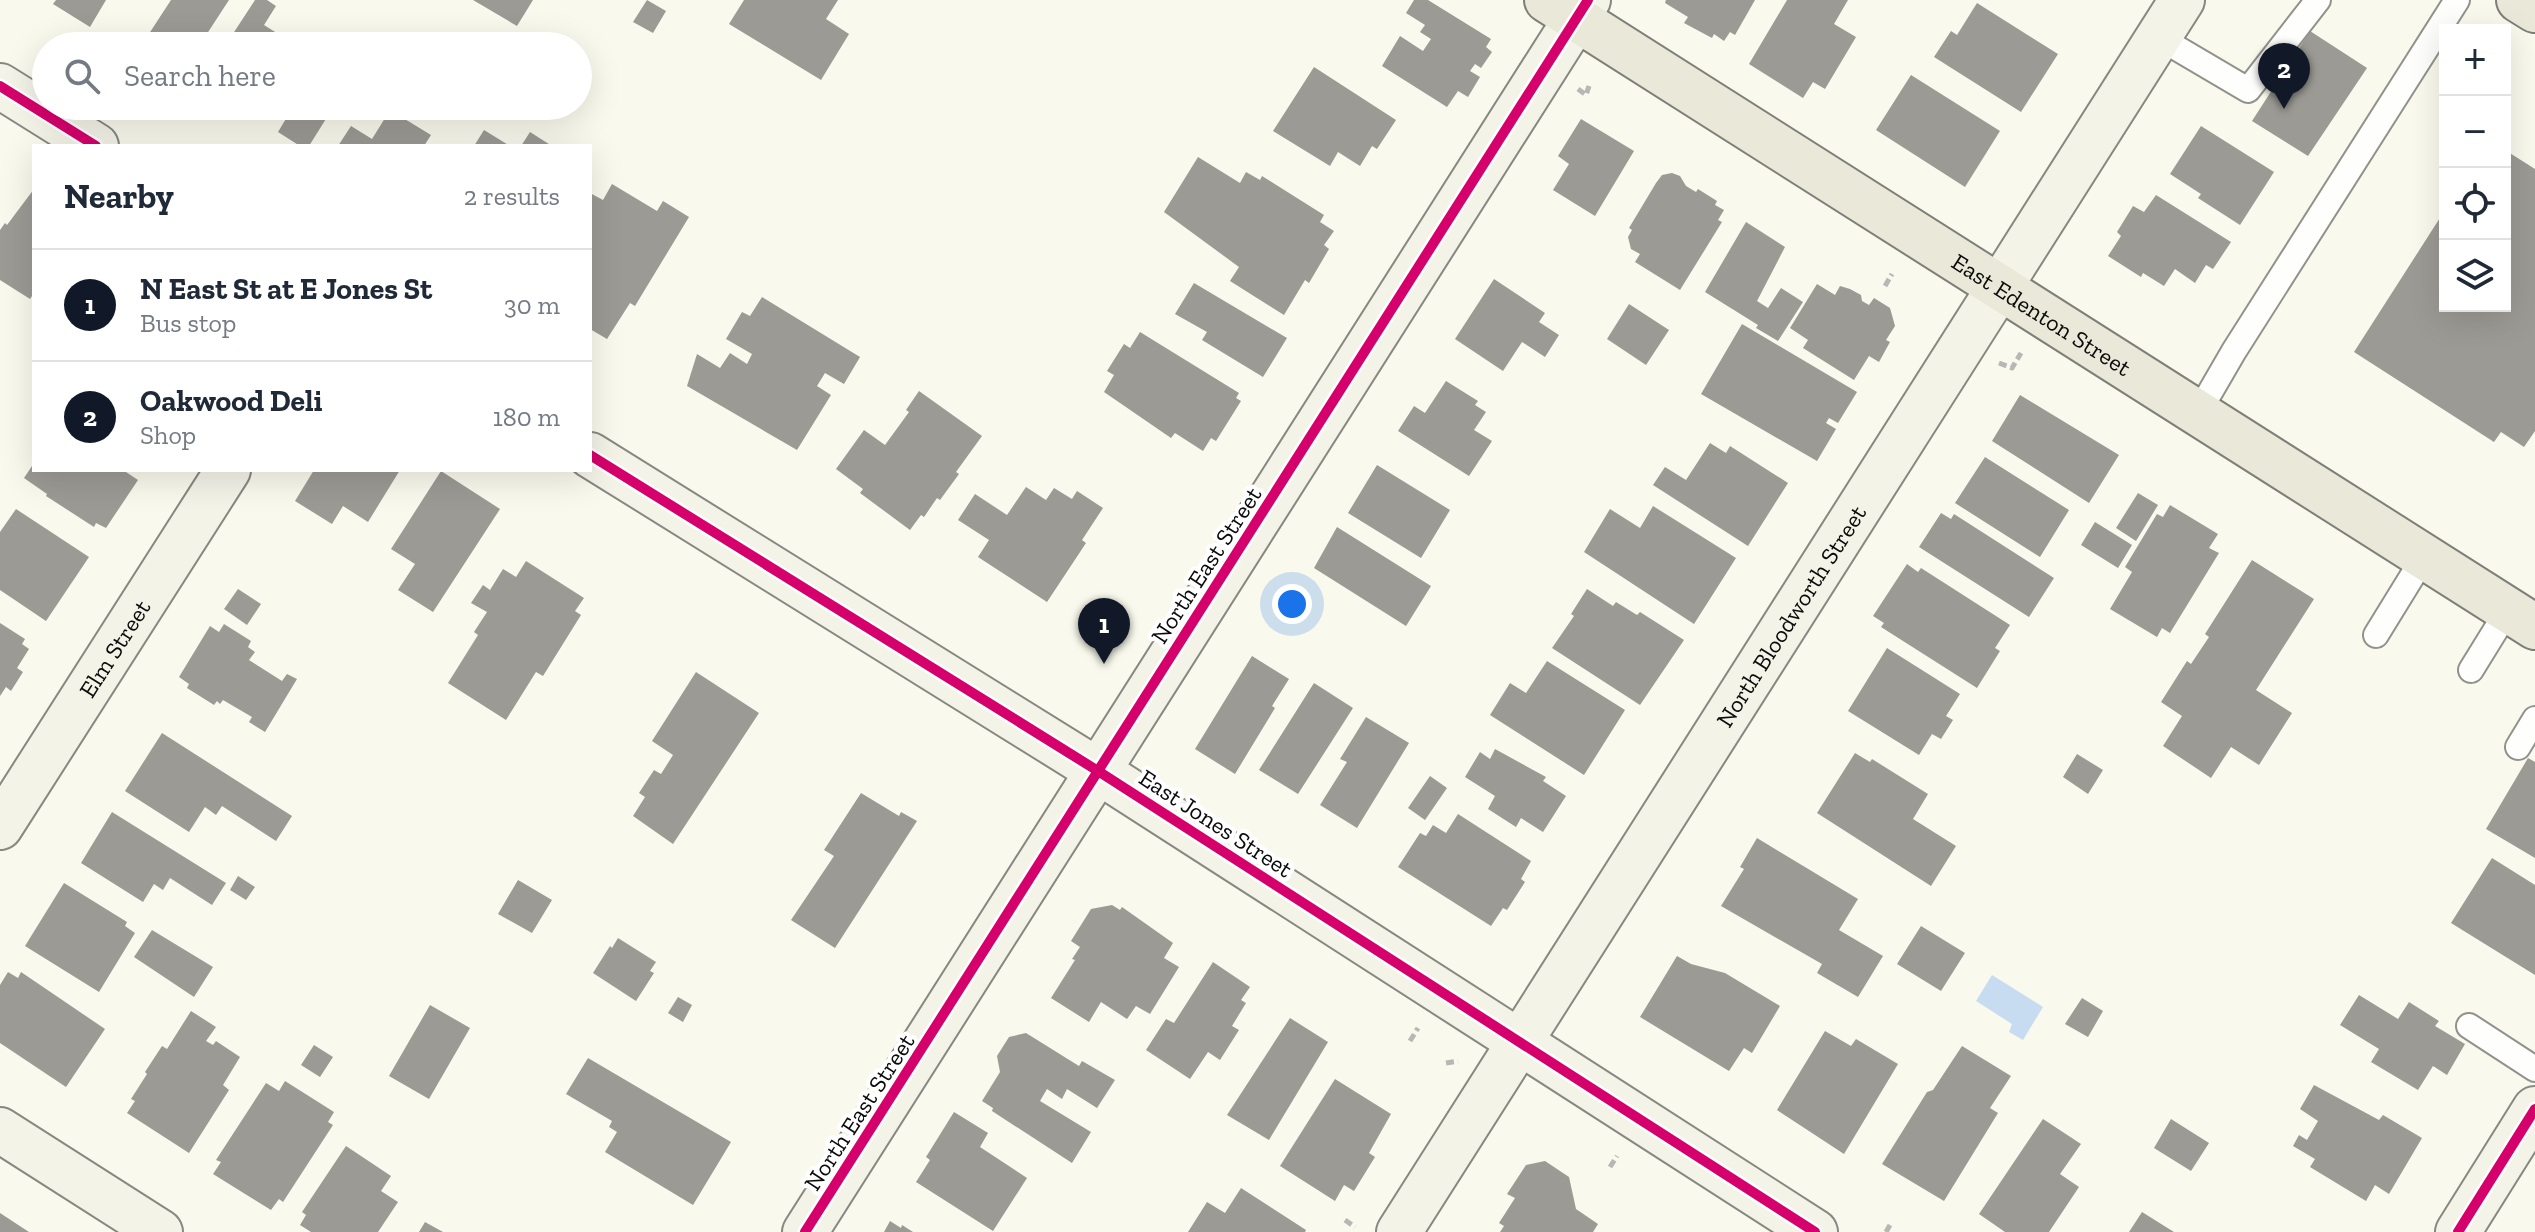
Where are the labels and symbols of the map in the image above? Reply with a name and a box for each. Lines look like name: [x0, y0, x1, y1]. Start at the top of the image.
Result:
pin: 2: [2258, 43, 2310, 109]
street label: East Edenton Street: [1947, 246, 2137, 382]
street label: North East Street: [1145, 481, 1267, 649]
street label: North Bloodworth Street: [1709, 500, 1872, 732]
your location: [1272, 584, 1312, 624]
street label: Elm Street: [72, 594, 156, 702]
pin: 1: [1078, 598, 1130, 664]
street label: East Jones Street: [1134, 763, 1298, 883]
street label: North East Street: [798, 1028, 920, 1196]

